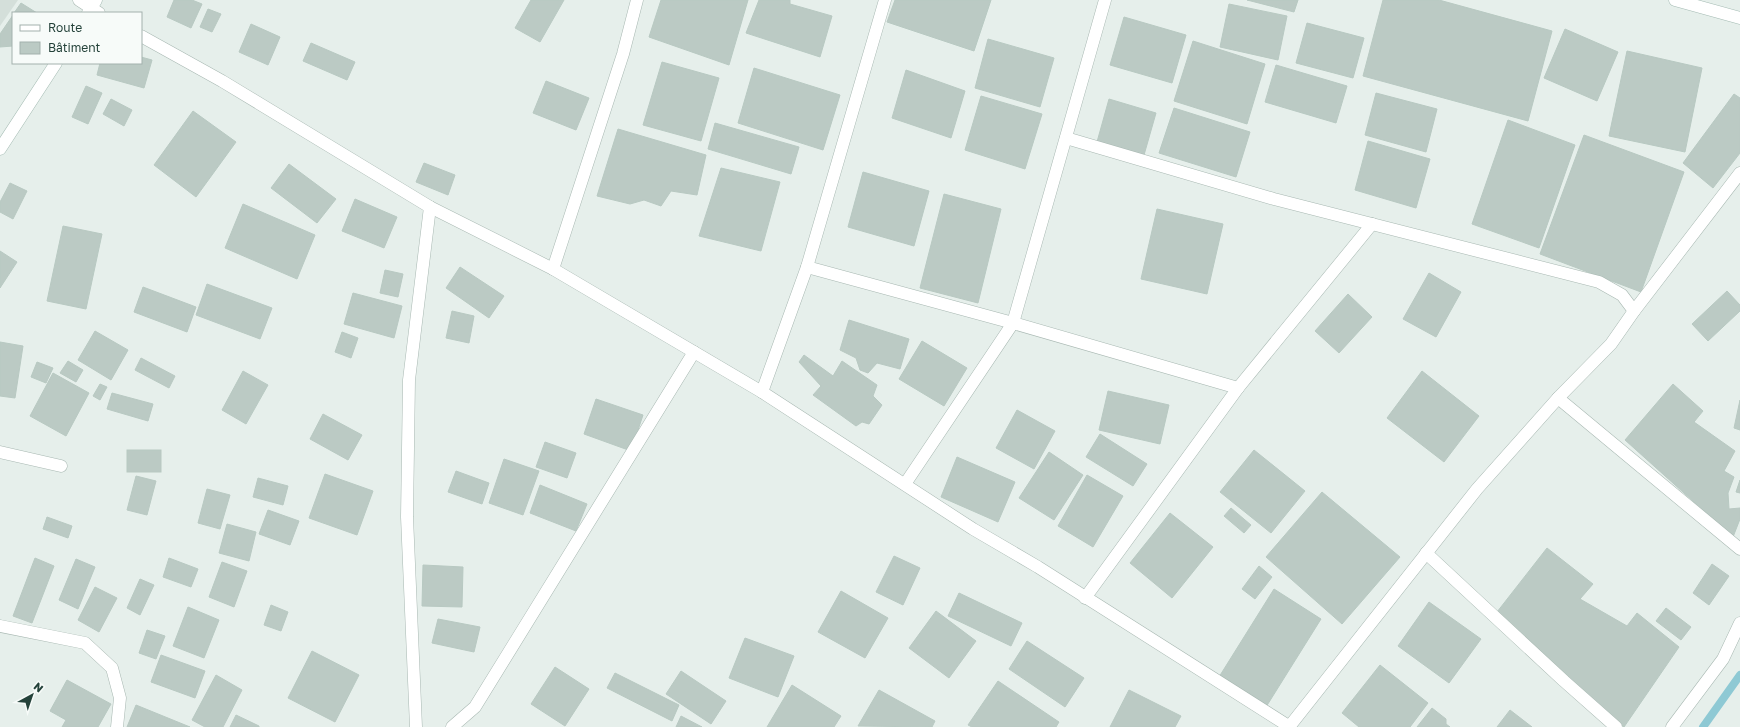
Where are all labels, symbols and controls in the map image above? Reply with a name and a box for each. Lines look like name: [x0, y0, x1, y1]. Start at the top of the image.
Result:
legend: [12, 12, 142, 64]
text: Route: [48, 20, 82, 35]
text: Bâtiment: [48, 40, 101, 55]
north arrow: [12, 675, 52, 715]
text: N: [31, 679, 46, 695]

